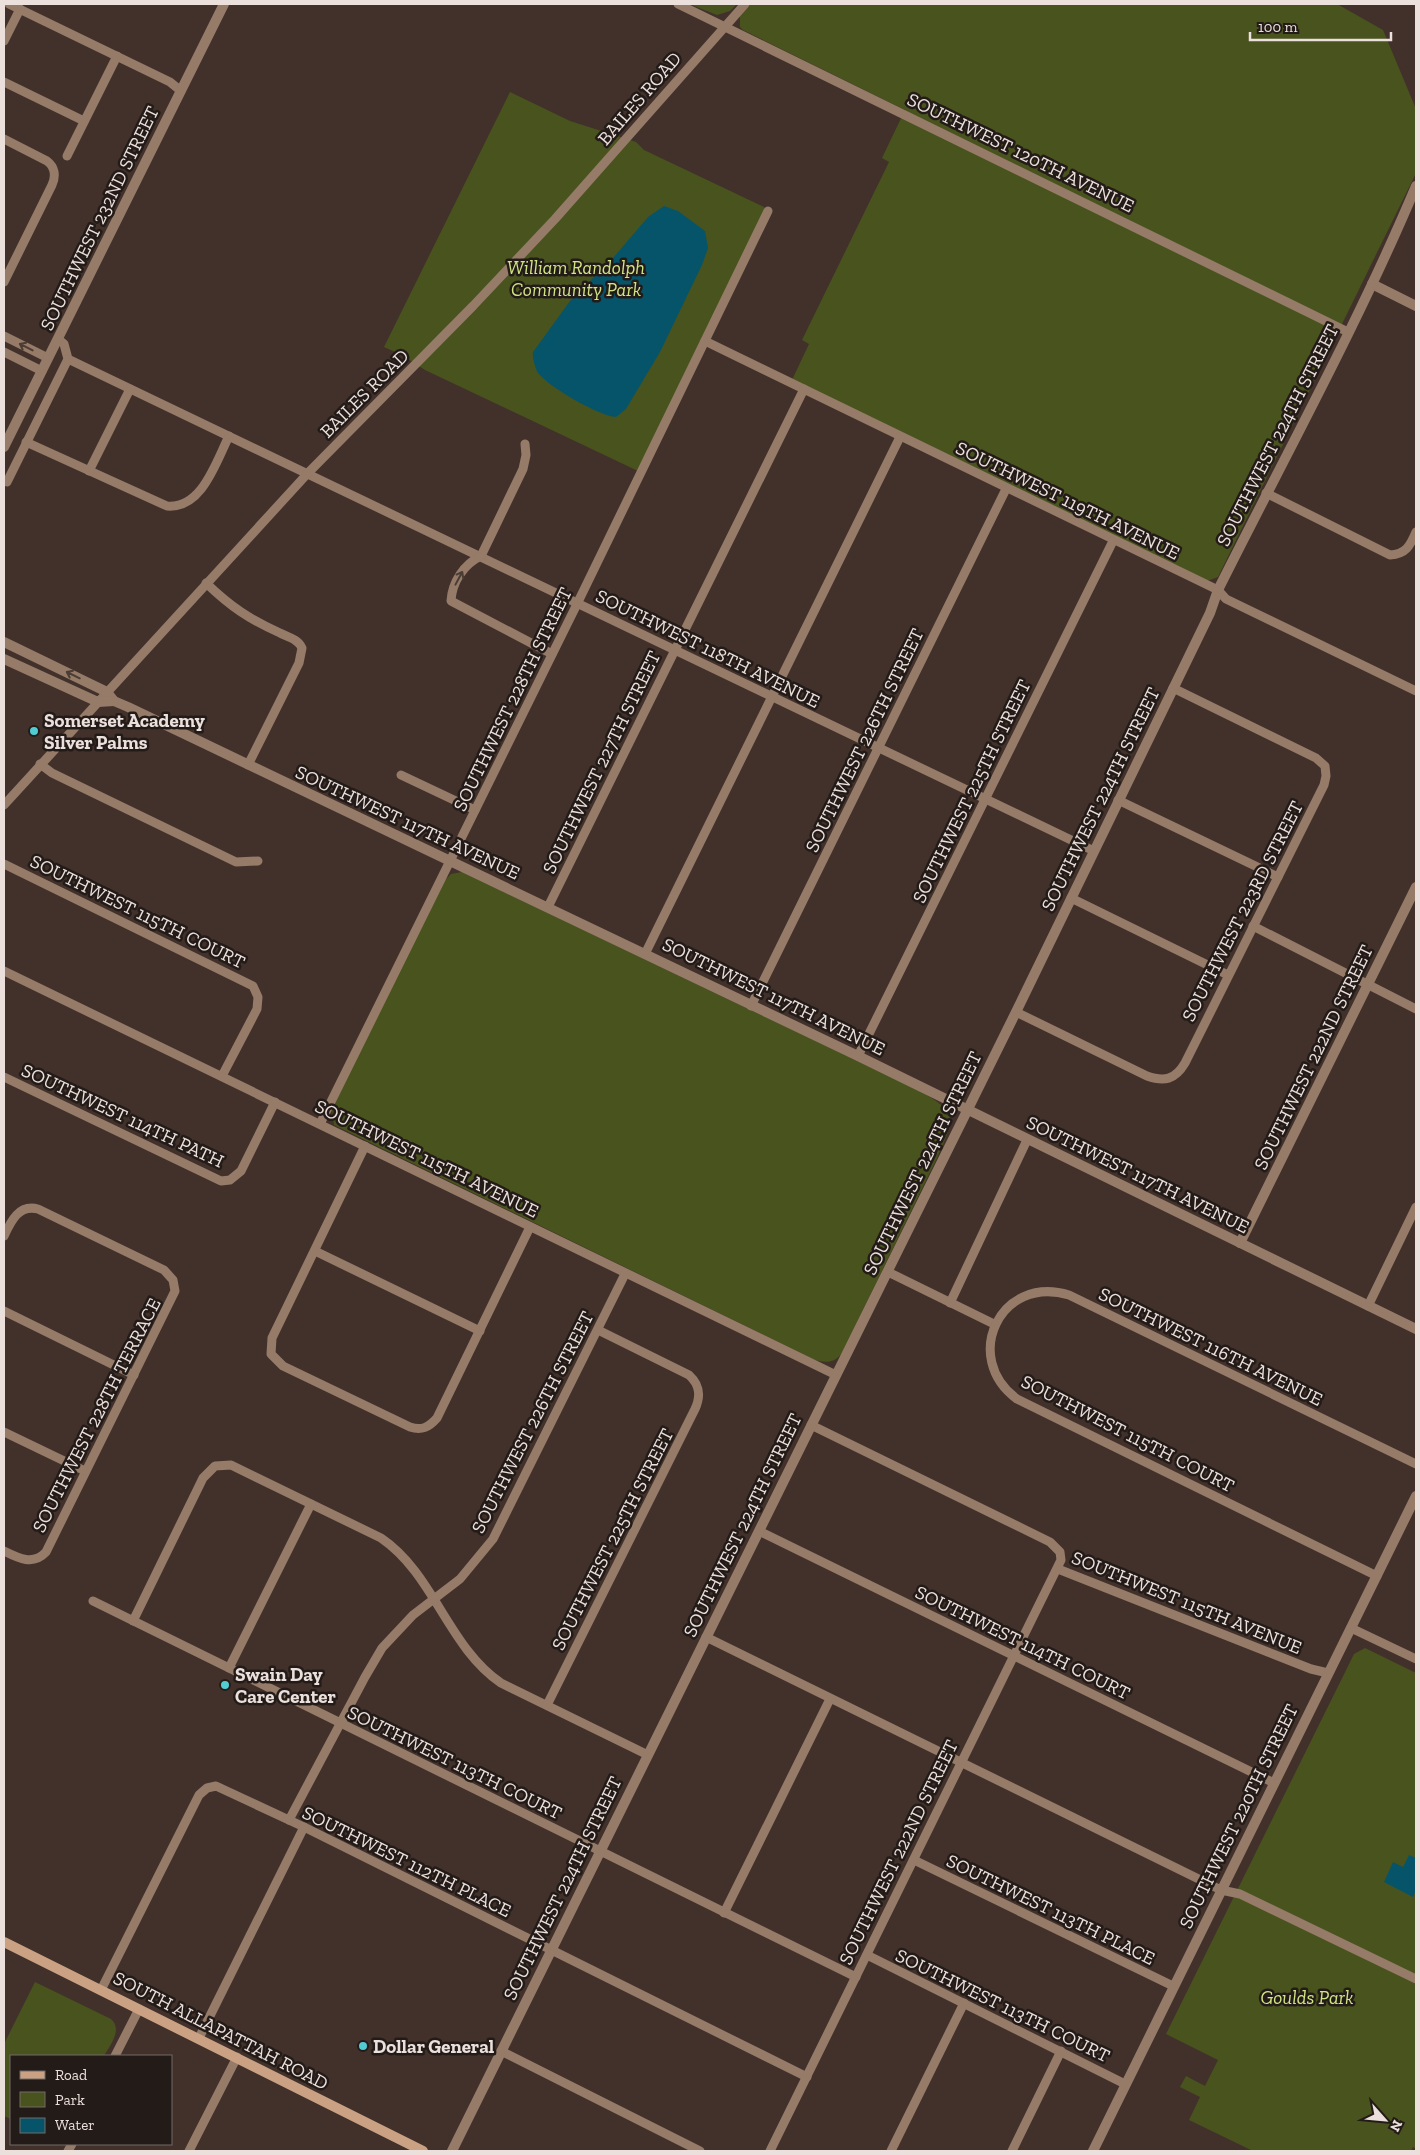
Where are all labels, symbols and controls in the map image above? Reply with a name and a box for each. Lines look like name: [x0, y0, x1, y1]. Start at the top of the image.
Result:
scale bar: [1250, 10, 1391, 42]
text: 100 m: [1258, 18, 1297, 36]
street label: BAILES ROAD: [593, 47, 686, 150]
street label: SOUTHWEST 120TH AVENUE: [904, 87, 1138, 217]
street label: SOUTHWEST 232ND STREET: [35, 102, 164, 334]
park label: William Randolph Community Park: [507, 256, 645, 301]
street label: SOUTHWEST 224TH STREET: [1211, 320, 1344, 550]
one-way arrow: [19, 342, 34, 351]
street label: BAILES ROAD: [315, 344, 414, 443]
street label: SOUTHWEST 119TH AVENUE: [952, 436, 1183, 565]
one-way arrow: [454, 570, 464, 585]
street label: SOUTHWEST 228TH STREET: [448, 583, 577, 815]
street label: SOUTHWEST 118TH AVENUE: [592, 584, 824, 713]
street label: SOUTHWEST 226TH STREET: [800, 624, 929, 856]
street label: SOUTHWEST 227TH STREET: [537, 647, 666, 877]
one-way arrow: [66, 670, 81, 680]
street label: SOUTHWEST 225TH STREET: [907, 675, 1036, 907]
street label: SOUTHWEST 224TH STREET: [1036, 683, 1165, 915]
place label: Somerset Academy Silver Palms: [44, 709, 205, 754]
marker: Somerset Academy Silver Palms: [28, 725, 40, 737]
street label: SOUTHWEST 117TH AVENUE: [292, 760, 524, 885]
street label: SOUTHWEST 223RD STREET: [1177, 797, 1308, 1025]
street label: SOUTHWEST 115TH COURT: [27, 849, 249, 974]
street label: SOUTHWEST 117TH AVENUE: [659, 932, 889, 1060]
street label: SOUTHWEST 222ND STREET: [1249, 941, 1378, 1173]
street label: SOUTHWEST 224TH STREET: [858, 1047, 987, 1279]
street label: SOUTHWEST 114TH PATH: [18, 1058, 228, 1173]
street label: SOUTHWEST 115TH AVENUE: [311, 1094, 542, 1223]
street label: SOUTHWEST 117TH AVENUE: [1023, 1110, 1253, 1238]
street label: SOUTHWEST 116TH AVENUE: [1095, 1282, 1327, 1411]
street label: SOUTHWEST 228TH TERRACE: [27, 1294, 166, 1536]
street label: SOUTHWEST 226TH STREET: [466, 1307, 599, 1537]
street label: SOUTHWEST 115TH COURT: [1017, 1370, 1238, 1497]
street label: SOUTHWEST 224TH STREET: [678, 1409, 807, 1641]
street label: SOUTHWEST 225TH STREET: [546, 1424, 679, 1654]
street label: SOUTHWEST 115TH AVENUE: [1068, 1546, 1305, 1659]
street label: SOUTHWEST 114TH COURT: [912, 1580, 1134, 1705]
place label: Swain Day Care Center: [235, 1663, 336, 1708]
marker: Swain Day Care Center: [219, 1679, 231, 1691]
street label: SOUTHWEST 113TH COURT: [344, 1700, 566, 1825]
street label: SOUTHWEST 220TH STREET: [1174, 1700, 1303, 1932]
street label: SOUTHWEST 222ND STREET: [834, 1736, 963, 1968]
street label: SOUTHWEST 224TH STREET: [498, 1772, 627, 2004]
street label: SOUTHWEST 112TH PLACE: [299, 1801, 515, 1922]
street label: SOUTHWEST 113TH PLACE: [943, 1849, 1159, 1970]
street label: SOUTHWEST 113TH COURT: [892, 1943, 1114, 2068]
street label: SOUTH ALLAPATTAH ROAD: [110, 1966, 332, 2095]
park label: Goulds Park: [1260, 1986, 1354, 2009]
place label: Dollar General: [373, 2035, 495, 2058]
marker: Dollar General: [357, 2040, 369, 2052]
legend: [10, 2055, 172, 2145]
text: Road: [55, 2066, 88, 2084]
text: Park: [55, 2091, 85, 2109]
north arrow: [1360, 2095, 1410, 2145]
text: Water: [55, 2116, 95, 2134]
text: N: [1386, 2117, 1406, 2135]

